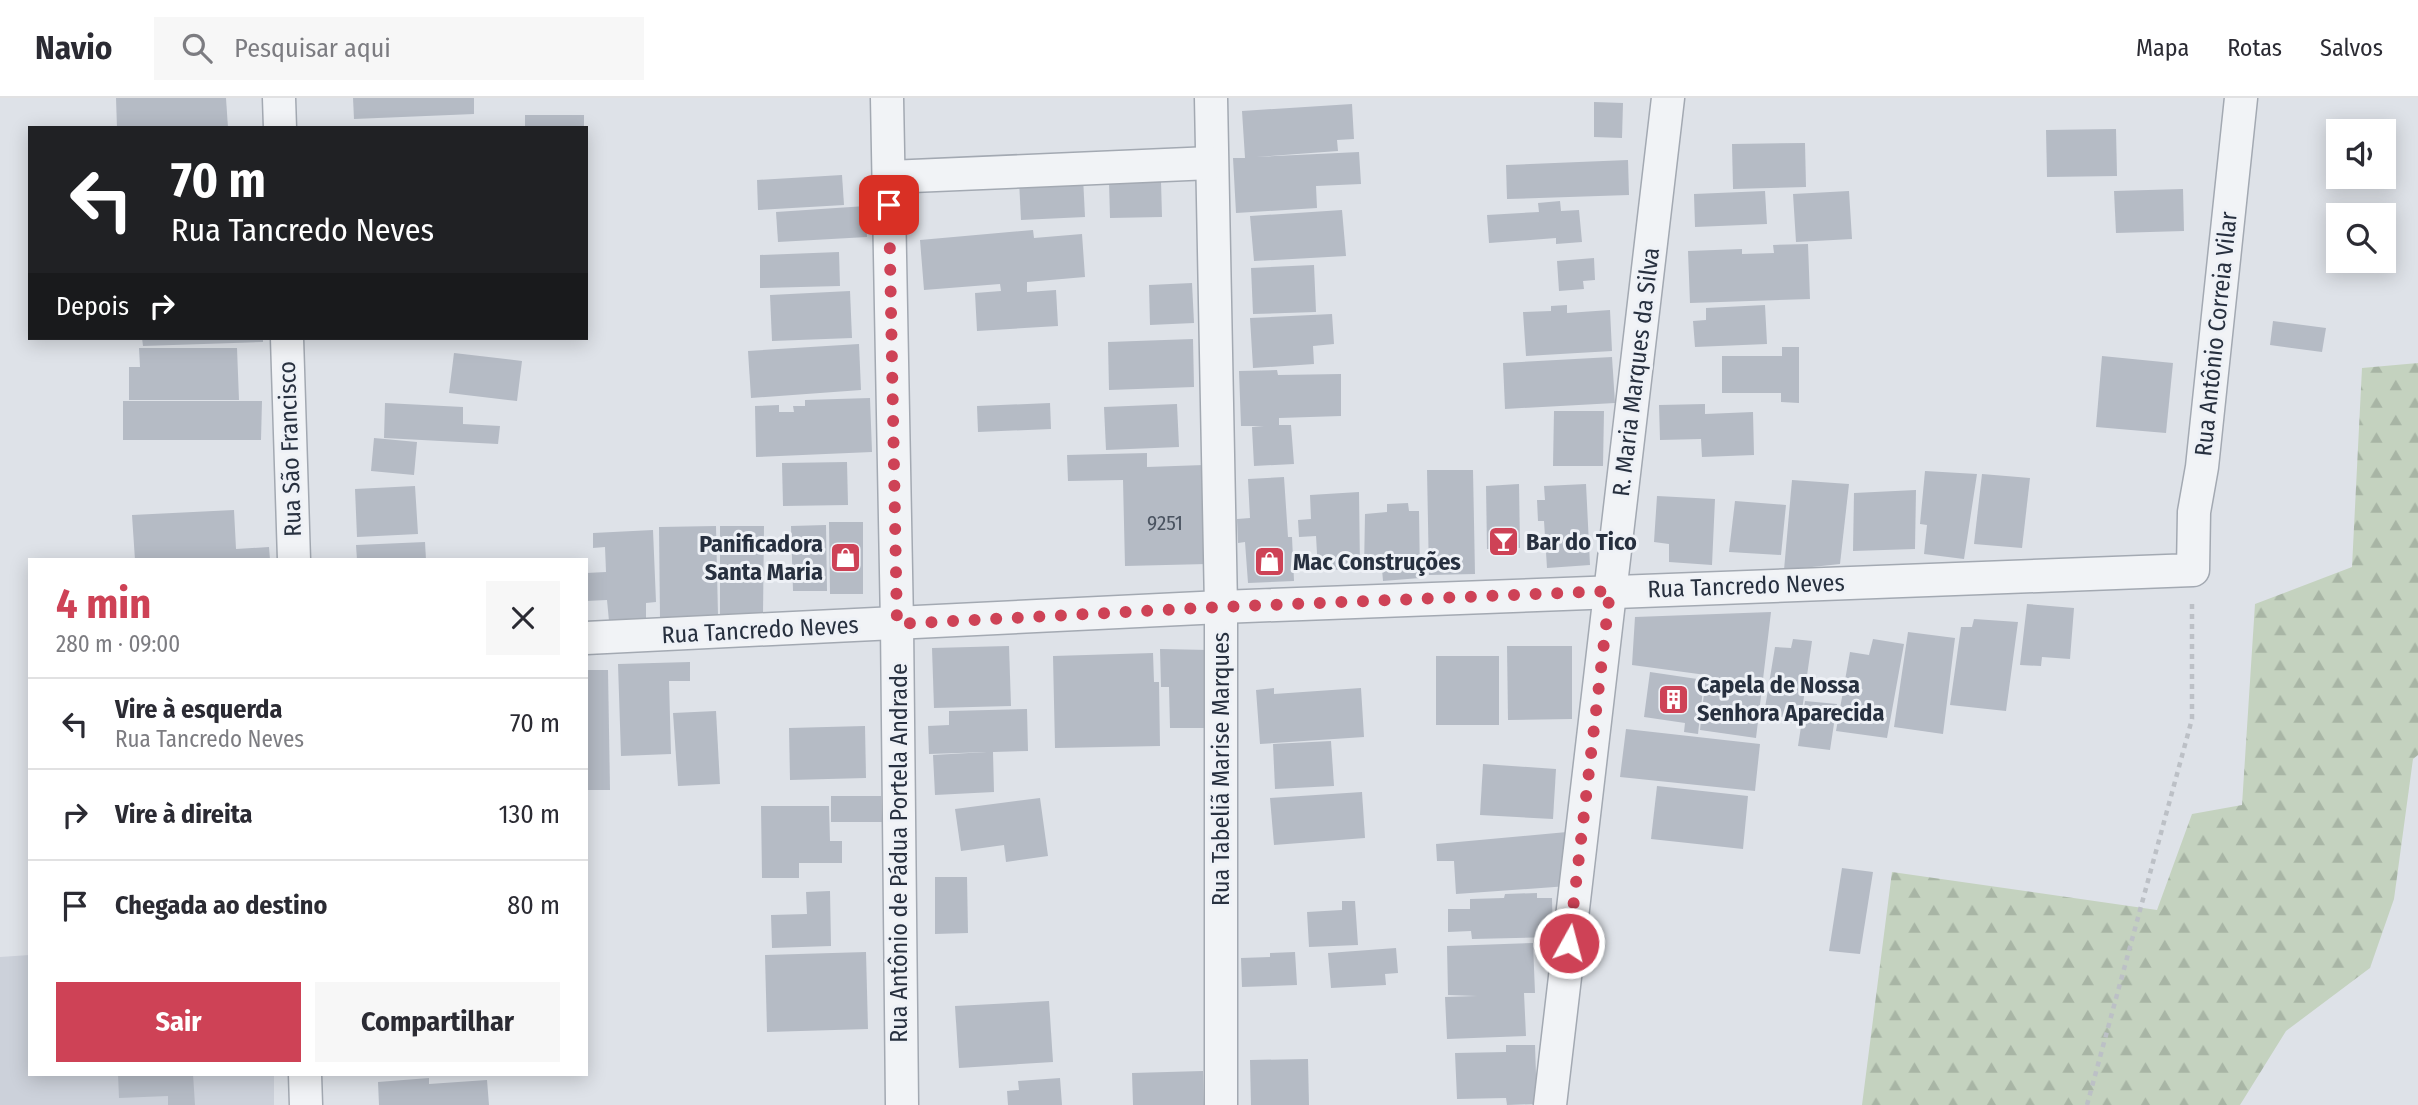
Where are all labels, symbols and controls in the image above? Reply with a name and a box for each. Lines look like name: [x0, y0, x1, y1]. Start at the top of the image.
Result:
search box: [154, 17, 644, 80]
text: Navio: [35, 28, 112, 68]
icon: search: [178, 29, 216, 67]
text: Pesquisar aqui: [234, 33, 391, 64]
text: Mapa: [2136, 34, 2189, 62]
text: Rotas: [2227, 34, 2282, 62]
text: Salvos: [2320, 34, 2383, 62]
map controls: [2326, 119, 2396, 273]
button: sound: [2326, 119, 2396, 189]
text: 70 m: [171, 151, 266, 210]
icon: left: [56, 154, 147, 245]
pin: [859, 175, 919, 235]
icon: arrive: [870, 186, 908, 224]
button: search: [2326, 203, 2396, 273]
street label: Rua Antônio Correia Vilar: [2189, 210, 2243, 458]
text: Rua Tancredo Neves: [171, 211, 434, 249]
street label: R. Maria Marques da Silva: [1607, 246, 1665, 498]
icon: right: [143, 287, 181, 325]
text: Depois: [56, 291, 129, 322]
street label: Rua São Francisco: [273, 361, 307, 537]
house number: 9251: [1147, 510, 1183, 536]
bar icon: Bar do Tico: [1486, 525, 1520, 559]
place label: Bar do Tico: [1526, 528, 1637, 556]
place label: Panificadora Santa Maria: [699, 530, 823, 586]
shop icon: Panificadora Santa Maria: [829, 541, 863, 575]
shop icon: Mac Construções: [1253, 545, 1287, 579]
place label: Mac Construções: [1293, 548, 1461, 576]
street label: Rua Tancredo Neves: [1647, 569, 1845, 603]
text: 4 min: [56, 579, 151, 629]
button: close: [486, 581, 560, 655]
street label: Rua Tancredo Neves: [661, 611, 859, 649]
text: 280 m · 09:00: [56, 630, 180, 658]
street label: Rua Tabeliã Marise Marques: [1207, 632, 1235, 906]
street label: Rua Antônio de Pádua Portela Andrade: [885, 663, 913, 1043]
place label: Capela de Nossa Senhora Aparecida: [1697, 671, 1884, 727]
building icon: Capela de Nossa Senhora Aparecida: [1657, 682, 1691, 716]
text: Vire à esquerda: [115, 694, 282, 725]
icon: left: [56, 705, 94, 743]
text: 70 m: [510, 708, 560, 739]
text: Rua Tancredo Neves: [115, 725, 304, 753]
icon: right: [56, 796, 94, 834]
text: Vire à direita: [115, 799, 253, 830]
text: 130 m: [498, 799, 560, 830]
icon: arrive: [56, 887, 94, 925]
text: Chegada ao destino: [115, 890, 327, 921]
text: 80 m: [507, 890, 560, 921]
position arrow: [1532, 906, 1606, 980]
button: Sair: [56, 982, 301, 1062]
button: Compartilhar: [315, 982, 560, 1062]

